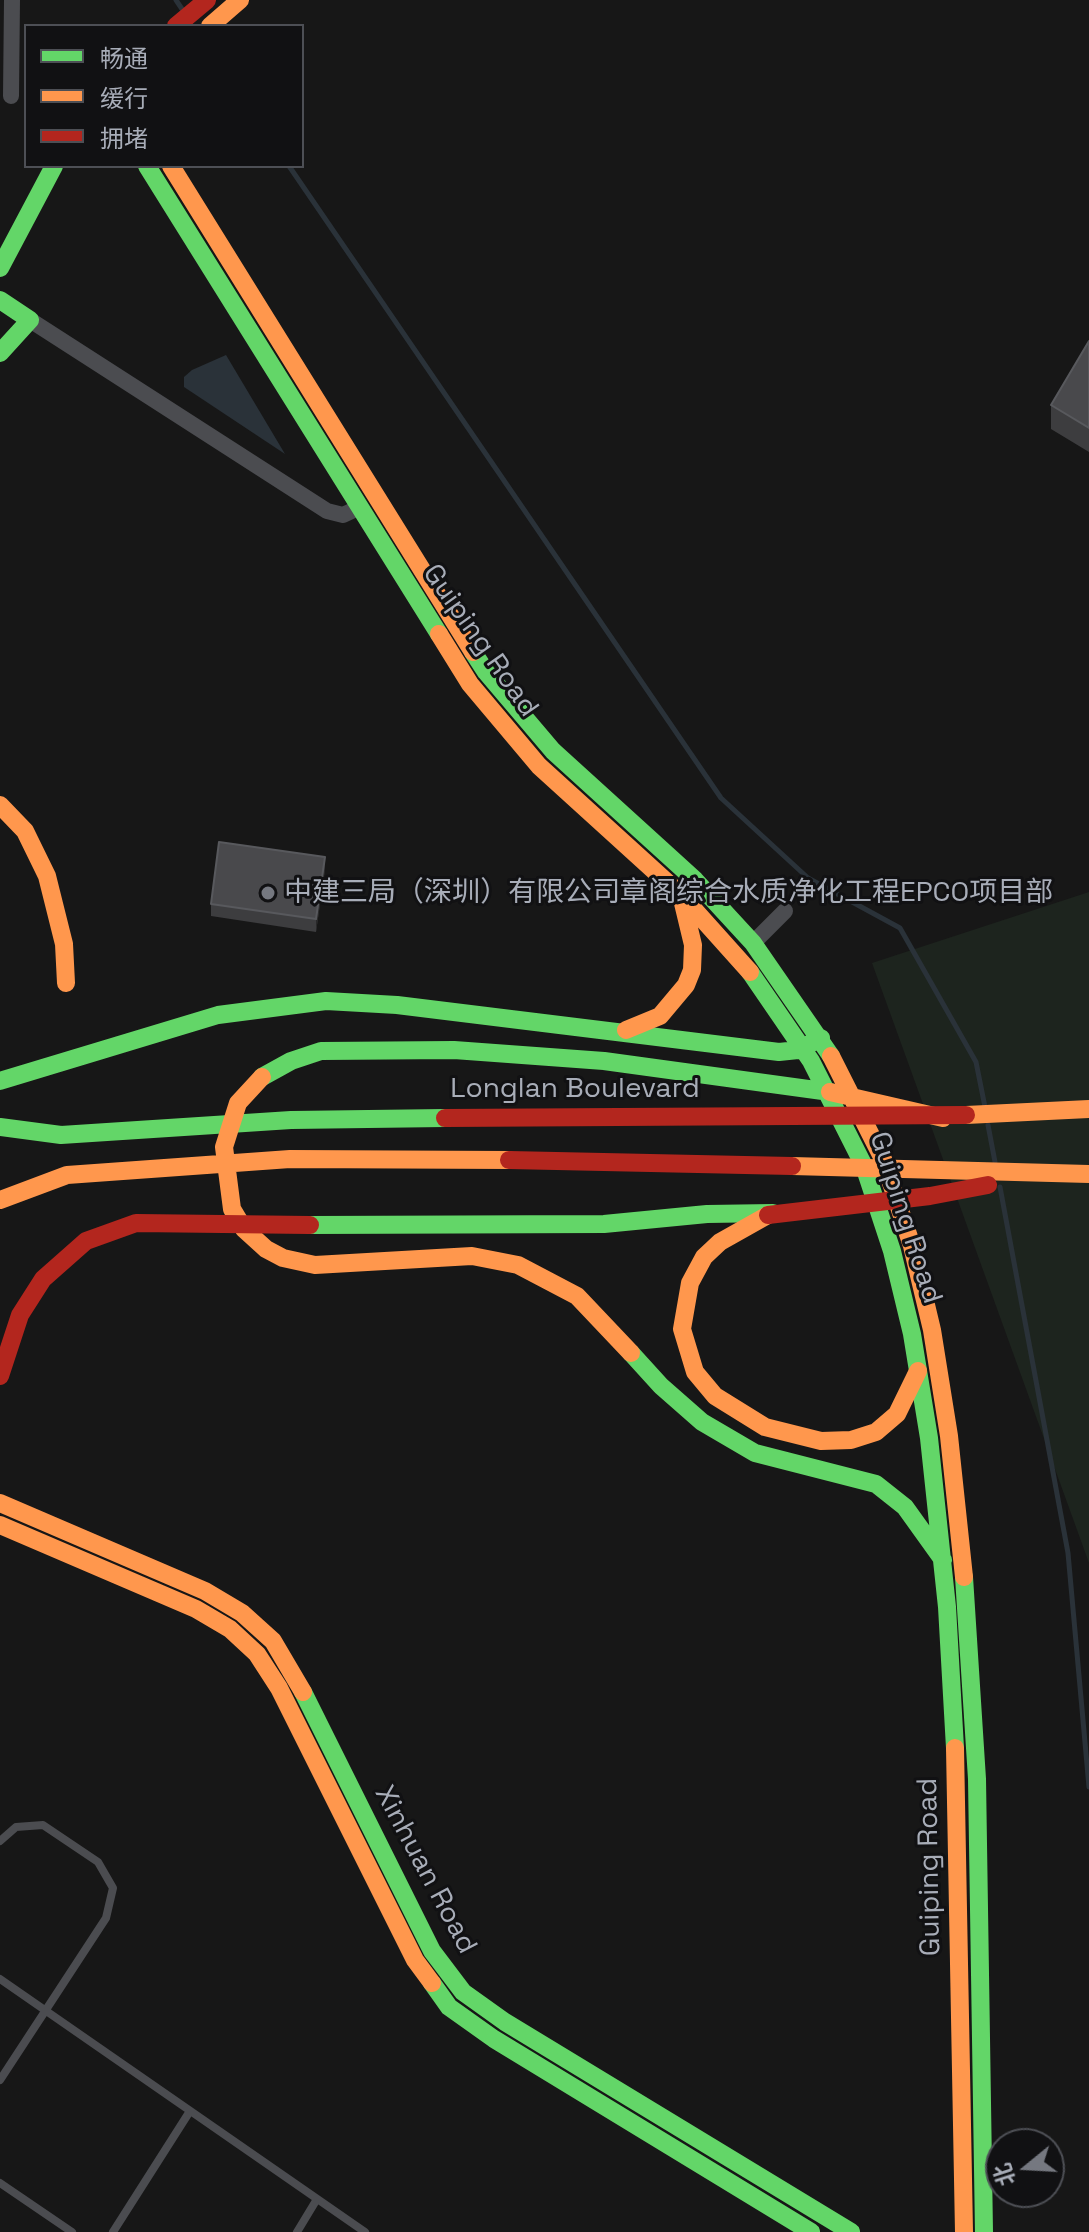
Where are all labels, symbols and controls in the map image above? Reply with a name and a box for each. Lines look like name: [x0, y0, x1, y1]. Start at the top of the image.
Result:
legend: [24, 24, 304, 168]
text: 畅通: [100, 43, 148, 74]
text: 缓行: [100, 83, 148, 114]
text: 拥堵: [100, 123, 148, 154]
street label: Guiping Road: [415, 558, 545, 724]
place label: 中建三局（深圳）有限公司章阁综合水质净化工程EPCO项目部: [284, 876, 1053, 910]
marker: 中建三局（深圳）有限公司章阁综合水质净化工程EPCO项目部: [259, 884, 277, 902]
street label: Longlan Boulevard: [450, 1072, 700, 1106]
street label: Guiping Road: [861, 1128, 949, 1308]
street label: Guiping Road: [912, 1778, 948, 1956]
street label: Xinhuan Road: [367, 1780, 483, 1960]
north arrow: [985, 2128, 1065, 2208]
text: 北: [987, 2160, 1021, 2190]

